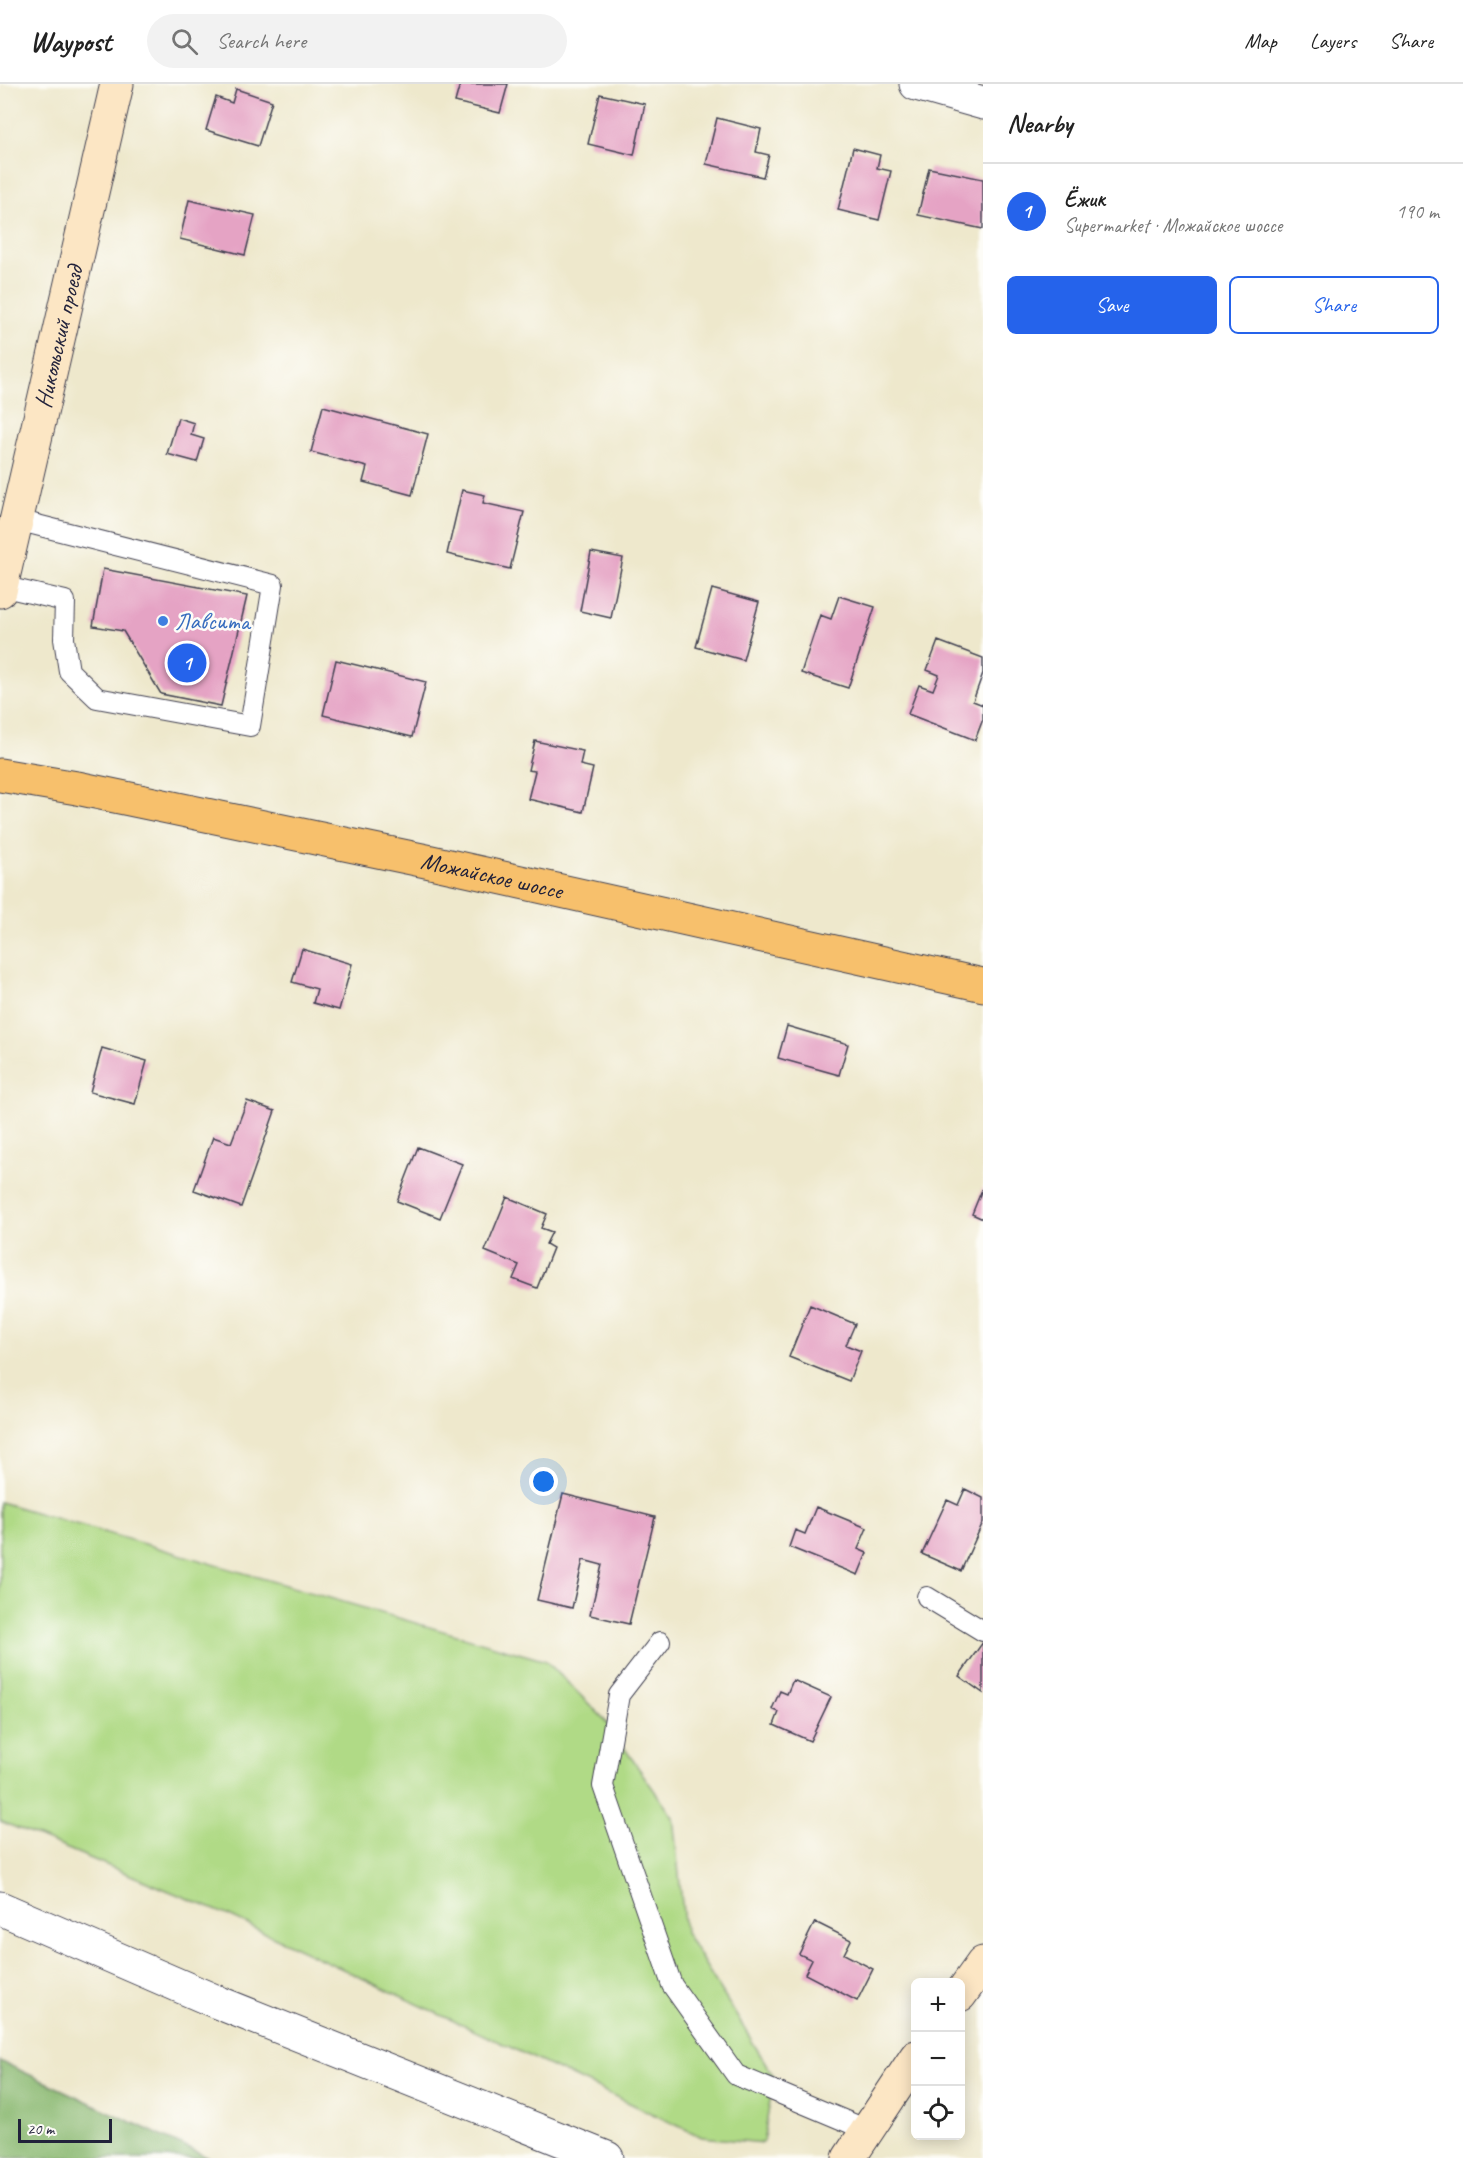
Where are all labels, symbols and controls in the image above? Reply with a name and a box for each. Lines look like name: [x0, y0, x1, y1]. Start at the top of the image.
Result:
search box: [147, 14, 567, 68]
text: Waypost: [30, 24, 111, 59]
icon: search: [168, 25, 201, 58]
text: Search here: [216, 27, 306, 55]
text: Map: [1244, 28, 1277, 54]
text: Layers: [1310, 28, 1356, 54]
text: Share: [1389, 28, 1433, 54]
text: Nearby: [1007, 107, 1072, 140]
text: Ёжик: [1064, 185, 1105, 213]
text: 1: [1022, 199, 1031, 224]
text: 190 m: [1396, 199, 1439, 224]
text: Supermarket · Можайское шоссе: [1064, 213, 1282, 238]
street label: Никольский проезд: [28, 260, 90, 411]
button: Save: [1007, 276, 1217, 334]
button: Share: [1229, 276, 1439, 334]
place label: Лавсита: [175, 606, 252, 636]
marker: Лавсита: [156, 614, 170, 628]
pin: 1: [168, 640, 207, 686]
street label: Можайское шоссе: [418, 845, 567, 906]
your location: [529, 1467, 558, 1496]
map controls: [911, 1978, 965, 2140]
button: +: [911, 1978, 965, 2032]
button: −: [911, 2032, 965, 2086]
button: locate: [911, 2086, 965, 2140]
scale bar: [18, 2116, 112, 2144]
text: 20 m: [27, 2119, 54, 2139]

